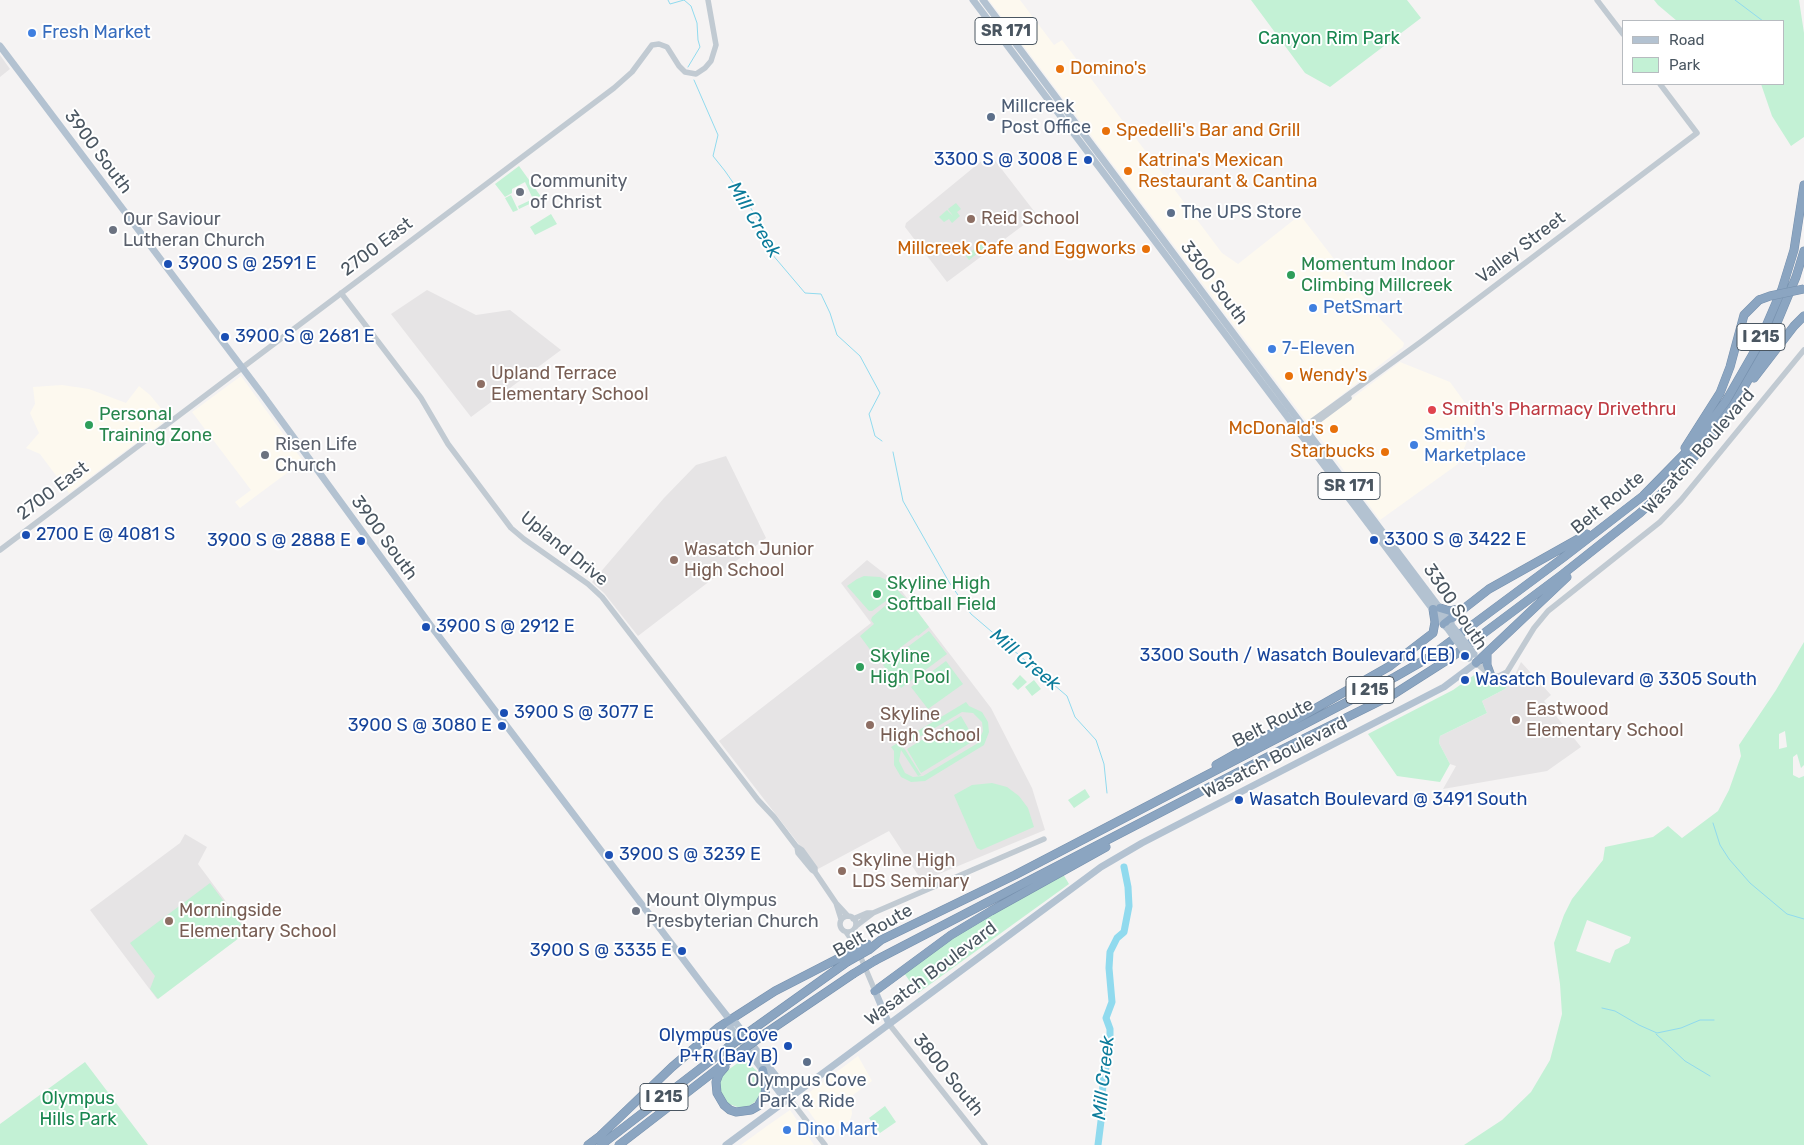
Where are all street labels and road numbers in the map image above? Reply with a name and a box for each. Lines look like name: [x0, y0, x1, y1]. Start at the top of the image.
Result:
road number: SR 171: [975, 18, 1037, 44]
street label: 3900 South: [60, 106, 136, 198]
street label: Valley Street: [1472, 208, 1570, 288]
street label: 2700 East: [337, 213, 417, 281]
street label: 3300 South: [1176, 237, 1252, 329]
road number: I 215: [1737, 324, 1785, 351]
street label: Wasatch Boulevard: [1639, 385, 1759, 519]
street label: 2700 East: [13, 457, 93, 525]
street label: Belt Route: [1567, 467, 1649, 539]
road number: SR 171: [1318, 472, 1380, 500]
street label: 3900 South: [346, 492, 422, 584]
street label: Upland Drive: [516, 507, 612, 591]
street label: 3300 South: [1418, 560, 1492, 654]
road number: I 215: [1346, 676, 1394, 704]
street label: Belt Route: [1229, 693, 1317, 753]
street label: Wasatch Boulevard: [1199, 712, 1351, 804]
street label: Belt Route: [830, 900, 916, 962]
street label: Wasatch Boulevard: [861, 917, 1001, 1031]
street label: 3800 South: [908, 1029, 988, 1121]
road number: I 215: [640, 1084, 688, 1110]

